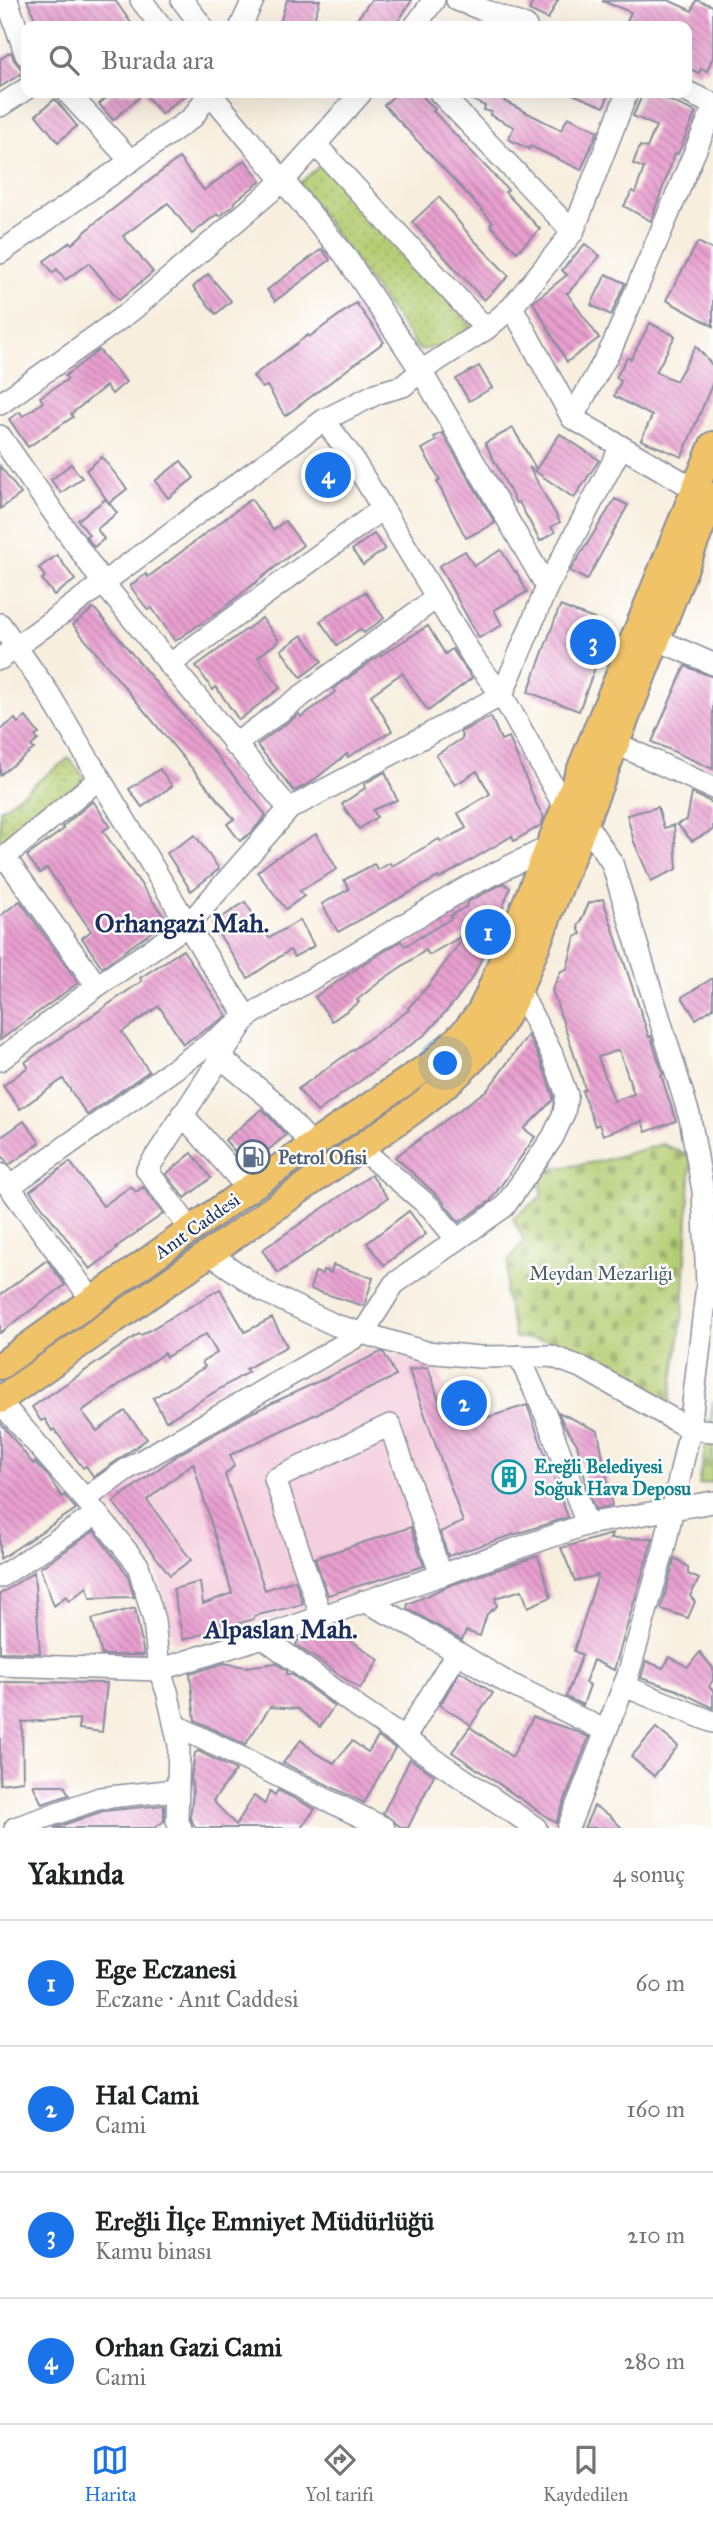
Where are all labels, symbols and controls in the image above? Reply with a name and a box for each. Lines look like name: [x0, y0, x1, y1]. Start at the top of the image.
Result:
search box: [21, 21, 692, 98]
icon: search: [45, 41, 83, 79]
text: Burada ara: [101, 44, 214, 76]
pin: 4: [305, 449, 351, 501]
pin: 3: [570, 616, 616, 668]
pin: 1: [465, 906, 511, 958]
district label: Orhangazi Mah.: [95, 907, 269, 940]
your location: [428, 1046, 462, 1080]
fuel station icon: Petrol Ofisi: [234, 1138, 272, 1176]
place label: Petrol Ofisi: [278, 1146, 368, 1169]
street label: Anıt Caddesi: [149, 1188, 244, 1264]
park label: Meydan Mezarlığı: [529, 1262, 673, 1286]
pin: 2: [441, 1377, 487, 1429]
place label: Ereğli Belediyesi Soğuk Hava Deposu: [534, 1455, 692, 1501]
building icon: Ereğli Belediyesi Soğuk Hava Deposu: [490, 1458, 528, 1496]
district label: Alpaslan Mah.: [202, 1613, 358, 1645]
text: Yakında: [28, 1856, 124, 1892]
text: 4 sonuç: [613, 1860, 685, 1888]
text: Ege Eczanesi: [95, 1953, 236, 1985]
text: 1: [46, 1969, 56, 1997]
text: 60 m: [636, 1969, 685, 1997]
text: Eczane · Anıt Caddesi: [95, 1985, 299, 2013]
text: Hal Cami: [95, 2079, 199, 2111]
text: 2: [45, 2095, 57, 2123]
text: 160 m: [627, 2095, 685, 2123]
text: Cami: [95, 2111, 146, 2139]
text: Ereğli İlçe Emniyet Müdürlüğü: [95, 2205, 434, 2237]
text: 3: [46, 2221, 56, 2249]
text: 210 m: [627, 2221, 685, 2249]
text: Kamu binası: [95, 2237, 212, 2265]
text: Orhan Gazi Cami: [95, 2331, 282, 2363]
text: 4: [45, 2347, 57, 2375]
text: 280 m: [624, 2347, 685, 2375]
text: Cami: [95, 2363, 146, 2391]
tab: Harita: [85, 2441, 136, 2506]
tab: Yol tarifi: [305, 2441, 374, 2506]
tab: Kaydedilen: [543, 2441, 628, 2506]

